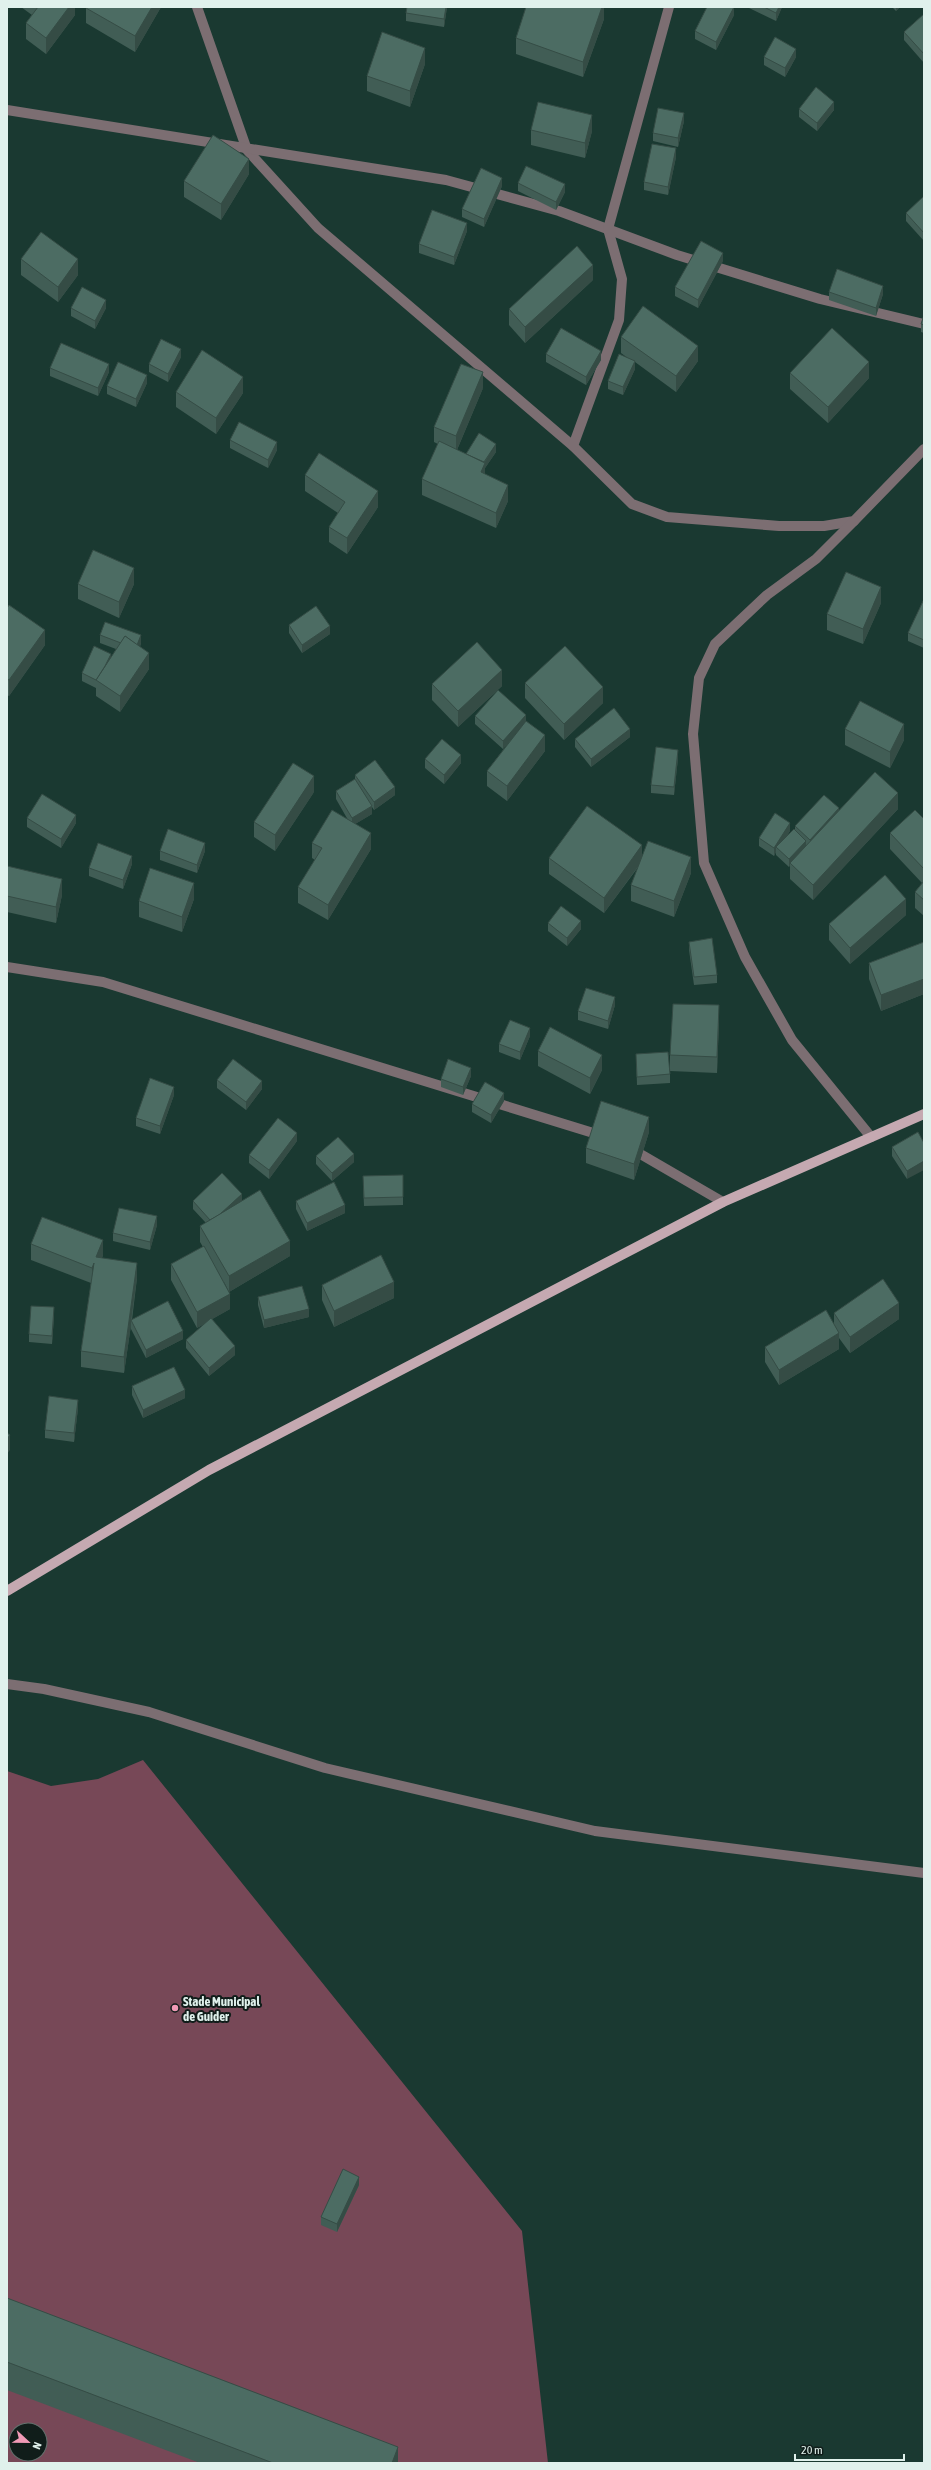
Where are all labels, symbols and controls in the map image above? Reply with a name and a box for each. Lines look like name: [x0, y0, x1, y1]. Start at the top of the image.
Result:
place label: Stade Municipal de Guider: [183, 1994, 260, 2024]
marker: Stade Municipal de Guider: [170, 2003, 180, 2013]
north arrow: [8, 2422, 48, 2462]
scale bar: [795, 2436, 904, 2462]
text: N: [30, 2440, 44, 2451]
text: 20 m: [801, 2443, 823, 2457]

